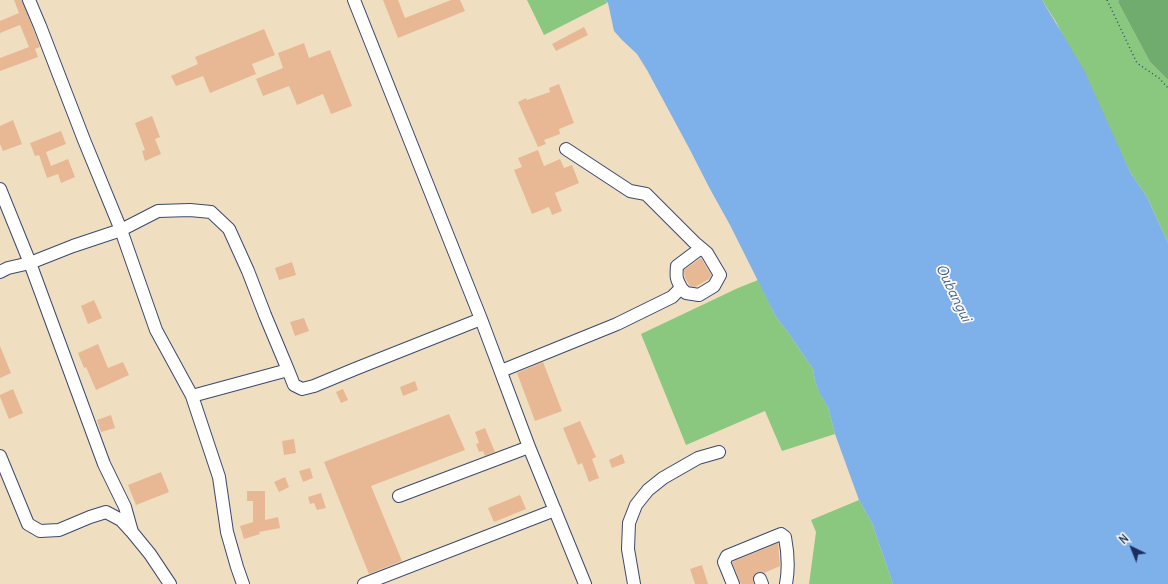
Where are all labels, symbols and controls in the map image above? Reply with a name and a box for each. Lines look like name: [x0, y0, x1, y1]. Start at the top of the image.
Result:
water label: Oubangui: [932, 261, 974, 325]
north arrow: [1112, 528, 1152, 568]
text: N: [1116, 532, 1131, 547]

